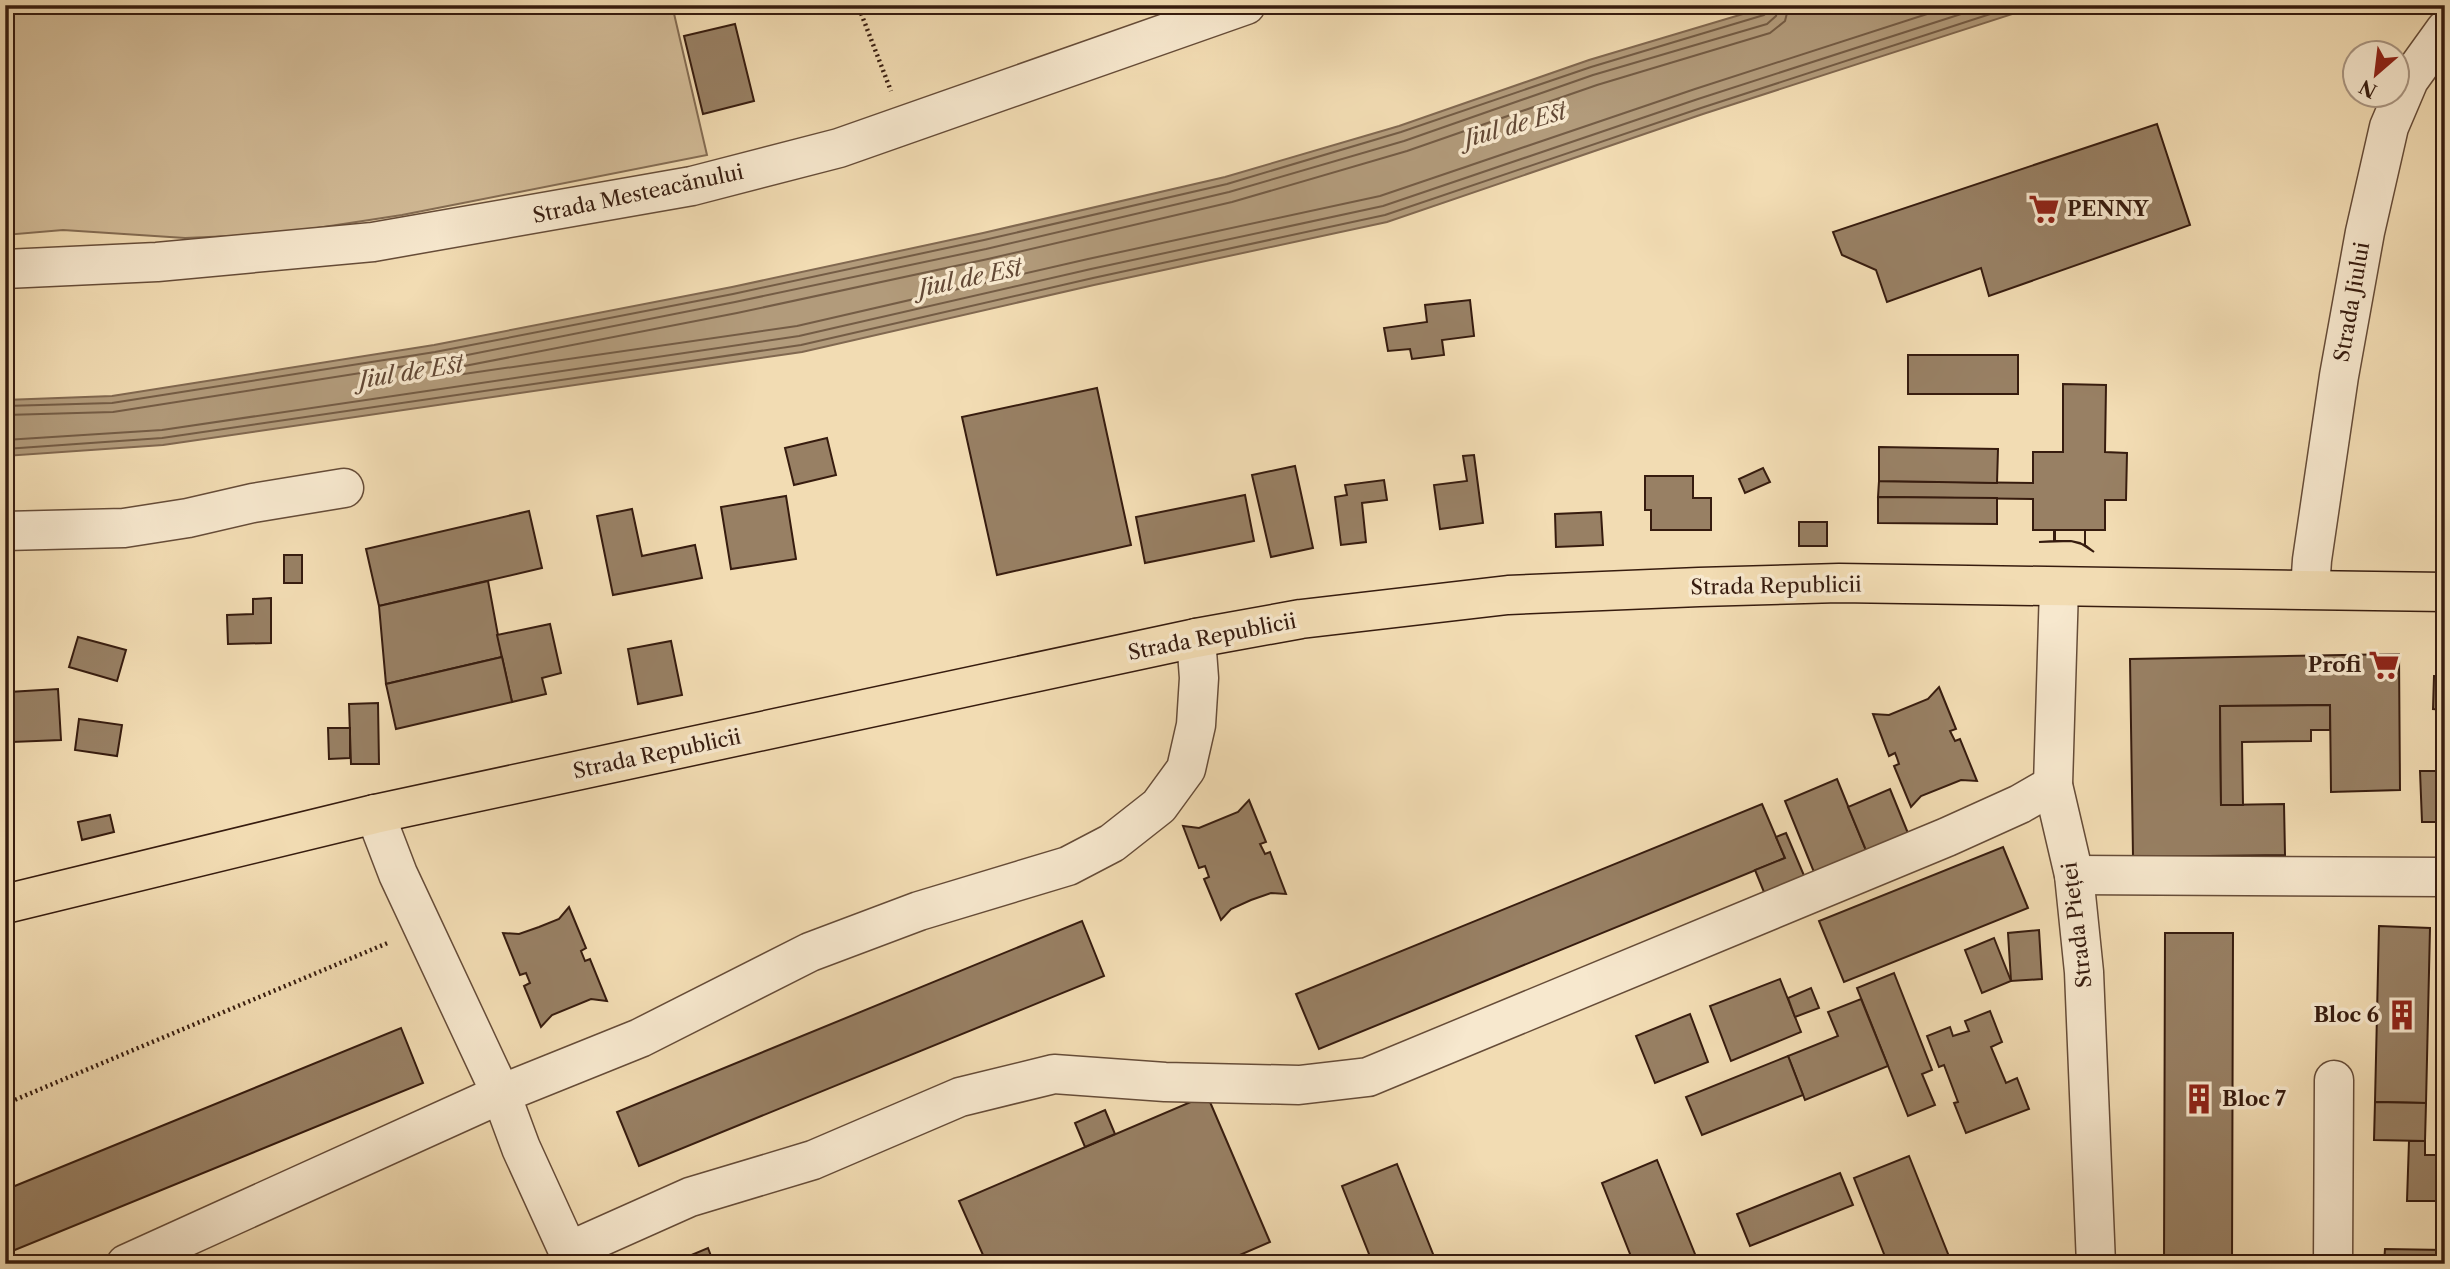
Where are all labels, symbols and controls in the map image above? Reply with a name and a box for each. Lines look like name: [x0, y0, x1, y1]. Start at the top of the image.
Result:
north arrow: [2342, 38, 2412, 108]
text: N: [2356, 75, 2381, 103]
water label: Jiul de Est: [1454, 96, 1571, 155]
street label: Strada Mesteacănului: [530, 159, 745, 228]
supermarket icon: PENNY: [2027, 192, 2061, 226]
place label: PENNY: [2067, 196, 2149, 221]
street label: Strada Jiului: [2329, 240, 2374, 364]
water label: Jiul de Est: [909, 253, 1026, 304]
water label: Jiul de Est: [350, 350, 467, 395]
street label: Strada Republicii: [1690, 572, 1862, 599]
street label: Strada Republicii: [1126, 608, 1298, 665]
supermarket icon: Profi: [2367, 648, 2401, 682]
place label: Profi: [2308, 652, 2361, 677]
street label: Strada Republicii: [571, 724, 743, 784]
street label: Strada Pieței: [2056, 861, 2097, 989]
building icon: Bloc 6: [2385, 998, 2419, 1032]
place label: Bloc 6: [2313, 1002, 2379, 1027]
building icon: Bloc 7: [2182, 1082, 2216, 1116]
place label: Bloc 7: [2222, 1086, 2286, 1111]

